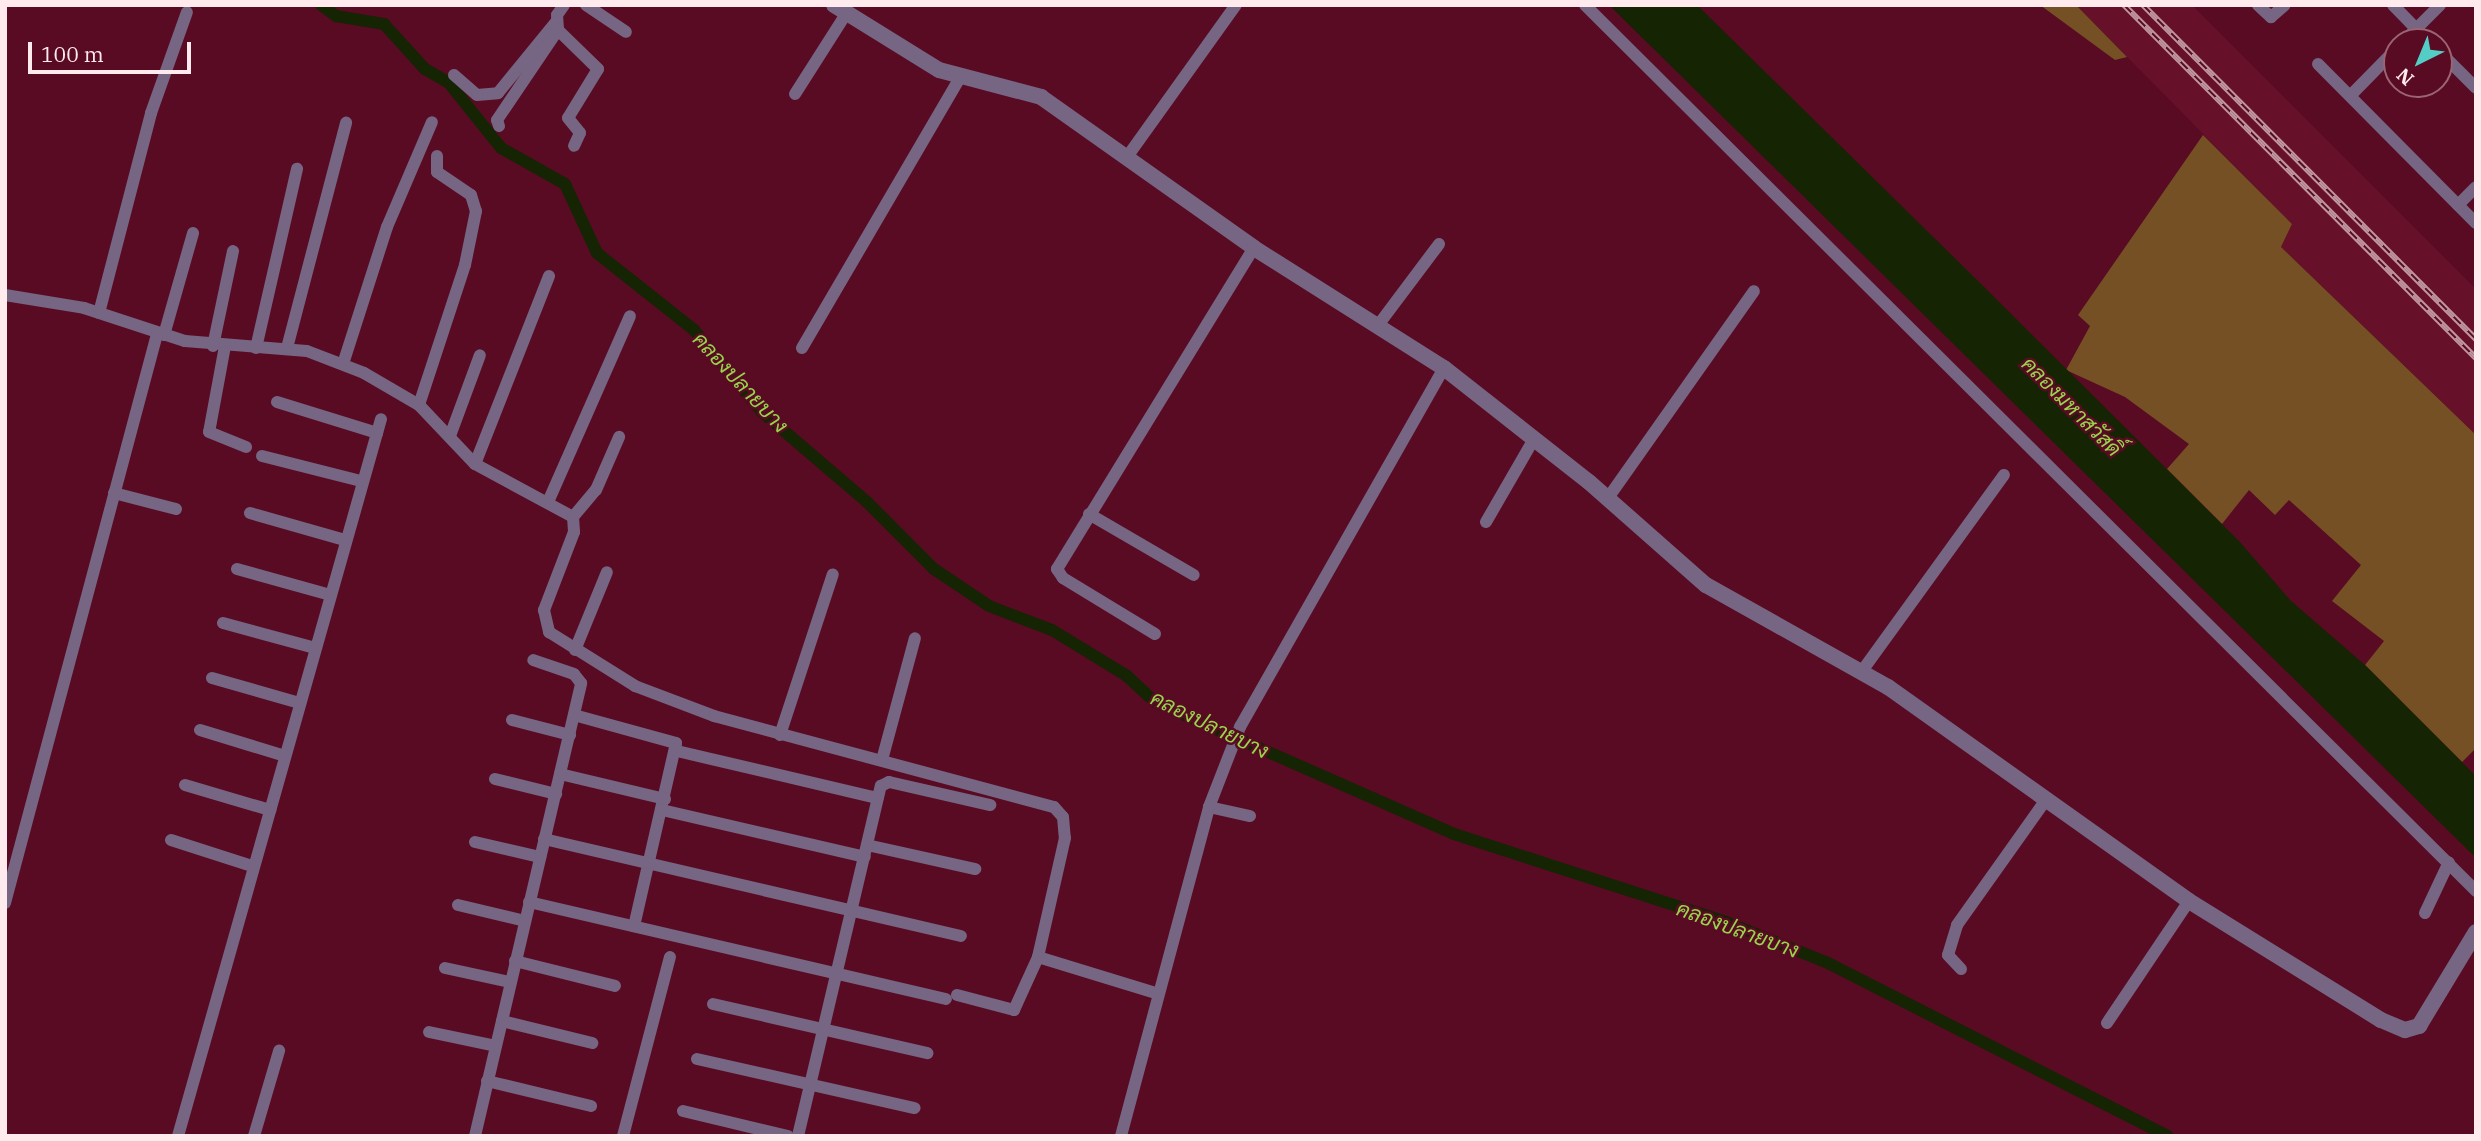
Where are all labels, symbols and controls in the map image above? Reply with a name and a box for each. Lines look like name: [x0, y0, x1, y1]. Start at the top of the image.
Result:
scale bar: [32, 28, 194, 72]
north arrow: [2383, 28, 2453, 98]
text: 100 m: [41, 40, 104, 68]
text: N: [2391, 63, 2419, 91]
water label: คลองปลายบาง: [688, 327, 794, 437]
water label: คลองมหาสวัสดิ์: [2017, 351, 2127, 461]
water label: คลองปลายบาง: [1147, 685, 1273, 763]
water label: คลองปลายบาง: [1674, 895, 1802, 963]

